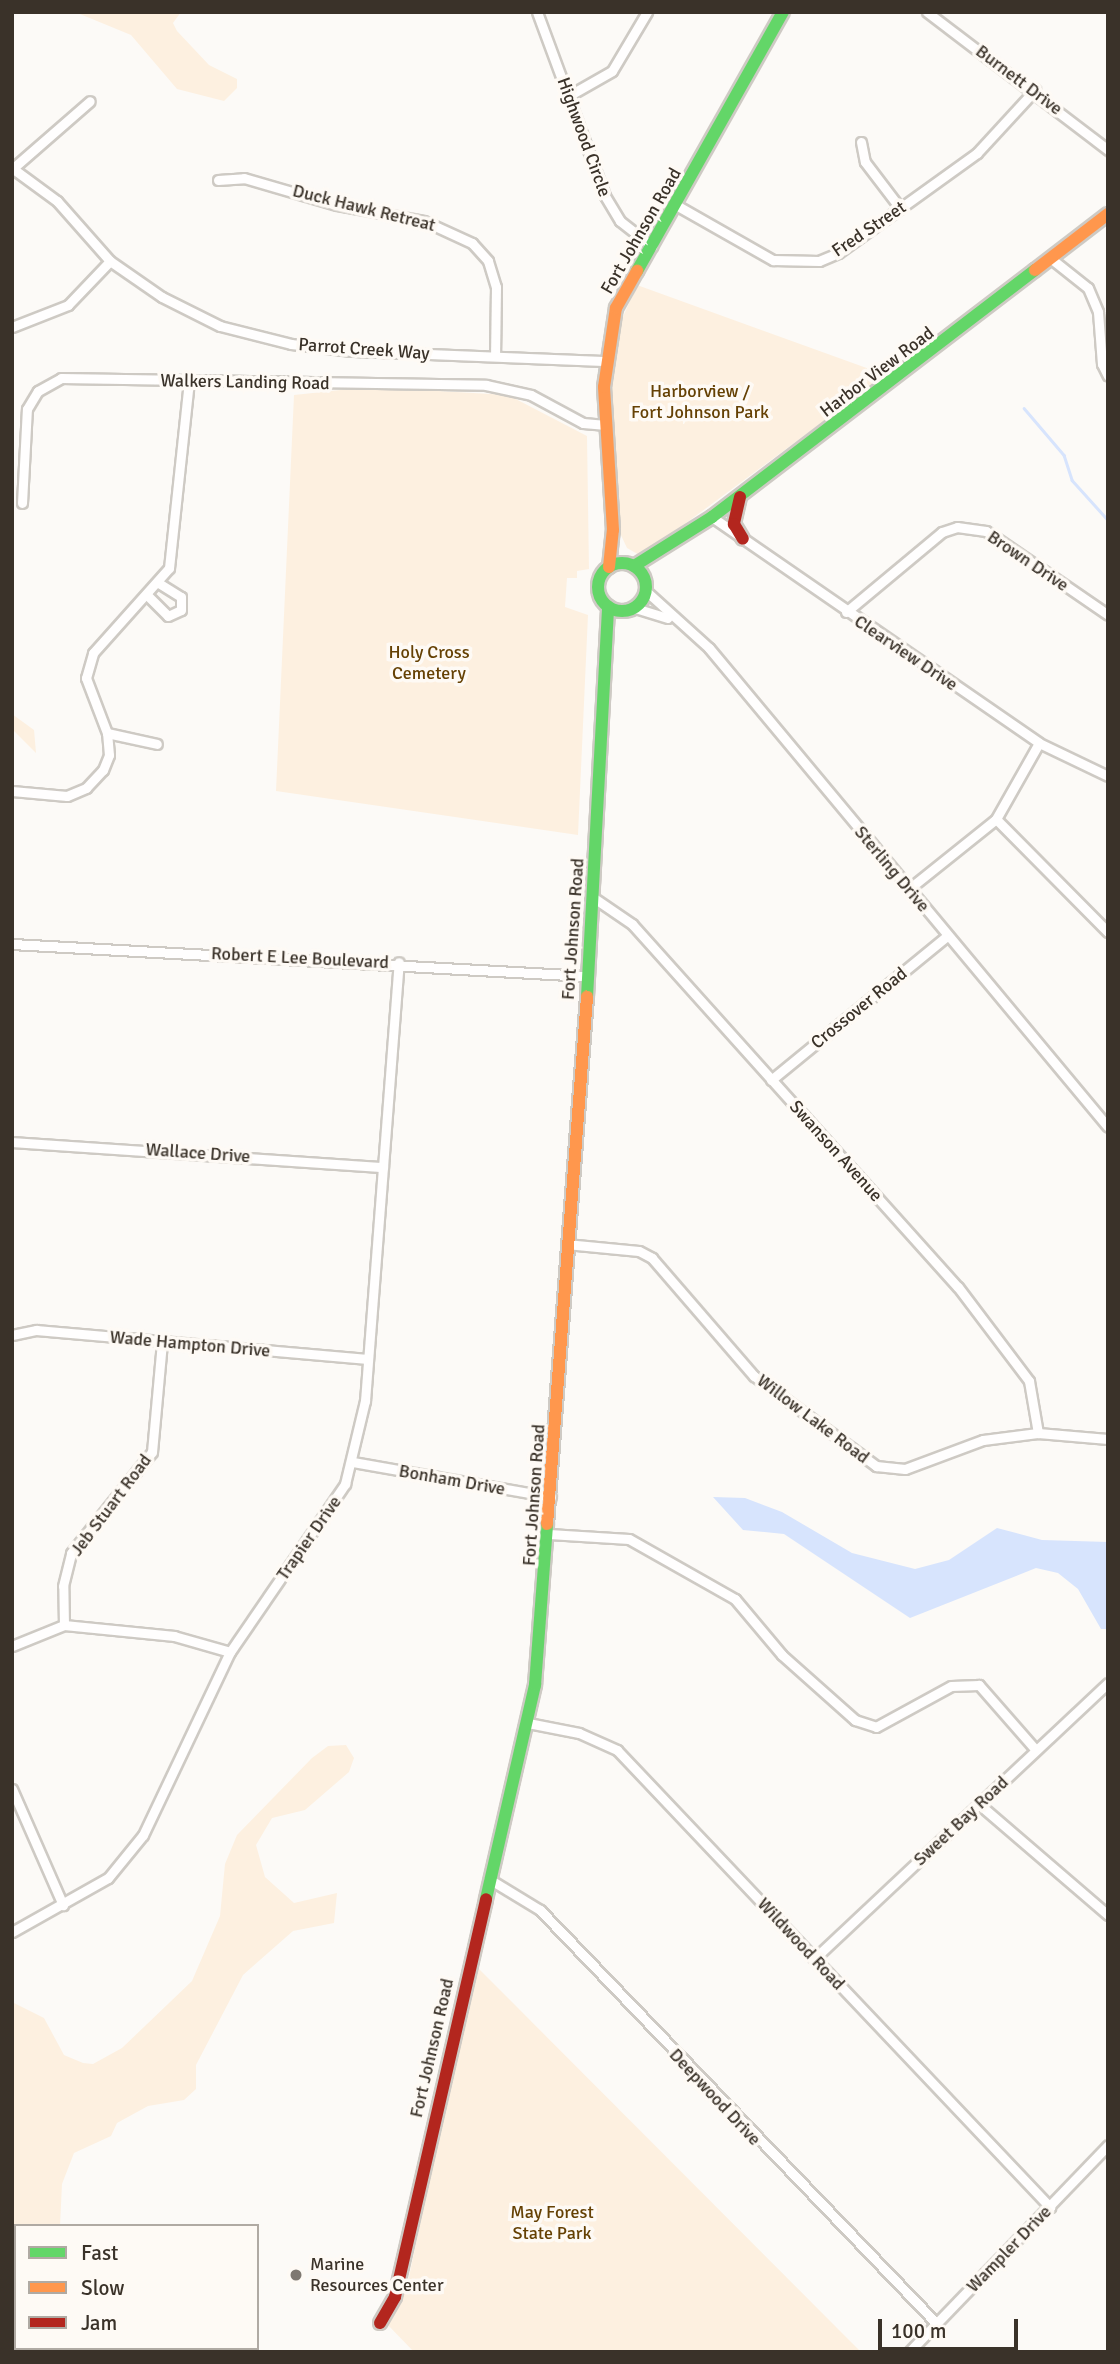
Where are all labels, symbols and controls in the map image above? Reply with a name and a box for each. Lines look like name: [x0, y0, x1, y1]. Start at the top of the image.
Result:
street label: Burnett Drive: [971, 40, 1067, 120]
street label: Highwood Circle: [552, 74, 616, 200]
street label: Fort Johnson Road: [596, 164, 686, 298]
street label: Duck Hawk Retreat: [290, 180, 438, 236]
street label: Fred Street: [828, 196, 910, 262]
street label: Harbor View Road: [816, 322, 938, 422]
street label: Parrot Creek Way: [298, 334, 430, 364]
street label: Walkers Landing Road: [160, 370, 330, 394]
park label: Harborview / Fort Johnson Park: [631, 381, 769, 424]
street label: Brown Drive: [983, 526, 1073, 596]
street label: Clearview Drive: [850, 610, 962, 696]
park label: Holy Cross Cemetery: [388, 642, 470, 684]
street label: Sterling Drive: [850, 822, 934, 916]
street label: Fort Johnson Road: [557, 857, 589, 1001]
street label: Robert E Lee Boulevard: [211, 943, 389, 973]
street label: Crossover Road: [807, 963, 911, 1053]
street label: Swanson Avenue: [785, 1096, 887, 1206]
street label: Wallace Drive: [145, 1139, 251, 1167]
street label: Wade Hampton Drive: [109, 1326, 271, 1362]
street label: Willow Lake Road: [753, 1370, 873, 1468]
street label: Fort Johnson Road: [518, 1423, 550, 1567]
street label: Jeb Stuart Road: [66, 1450, 156, 1560]
street label: Bonham Drive: [397, 1460, 507, 1500]
street label: Trapier Drive: [272, 1492, 346, 1584]
street label: Sweet Bay Road: [909, 1772, 1013, 1870]
street label: Wildwood Road: [753, 1893, 849, 1995]
street label: Fort Johnson Road: [405, 1976, 459, 2120]
street label: Deepwood Drive: [665, 2044, 765, 2150]
street label: Wampler Drive: [962, 2201, 1056, 2297]
park label: May Forest State Park: [510, 2202, 594, 2244]
legend: [14, 2224, 259, 2350]
text: Fast: [81, 2240, 118, 2266]
place label: Marine Resources Center: [310, 2254, 443, 2296]
marker: Marine Resources Center: [288, 2267, 304, 2283]
text: Slow: [81, 2275, 125, 2301]
scale bar: [882, 2304, 1022, 2348]
text: Jam: [81, 2310, 117, 2336]
text: 100 m: [891, 2318, 946, 2344]

